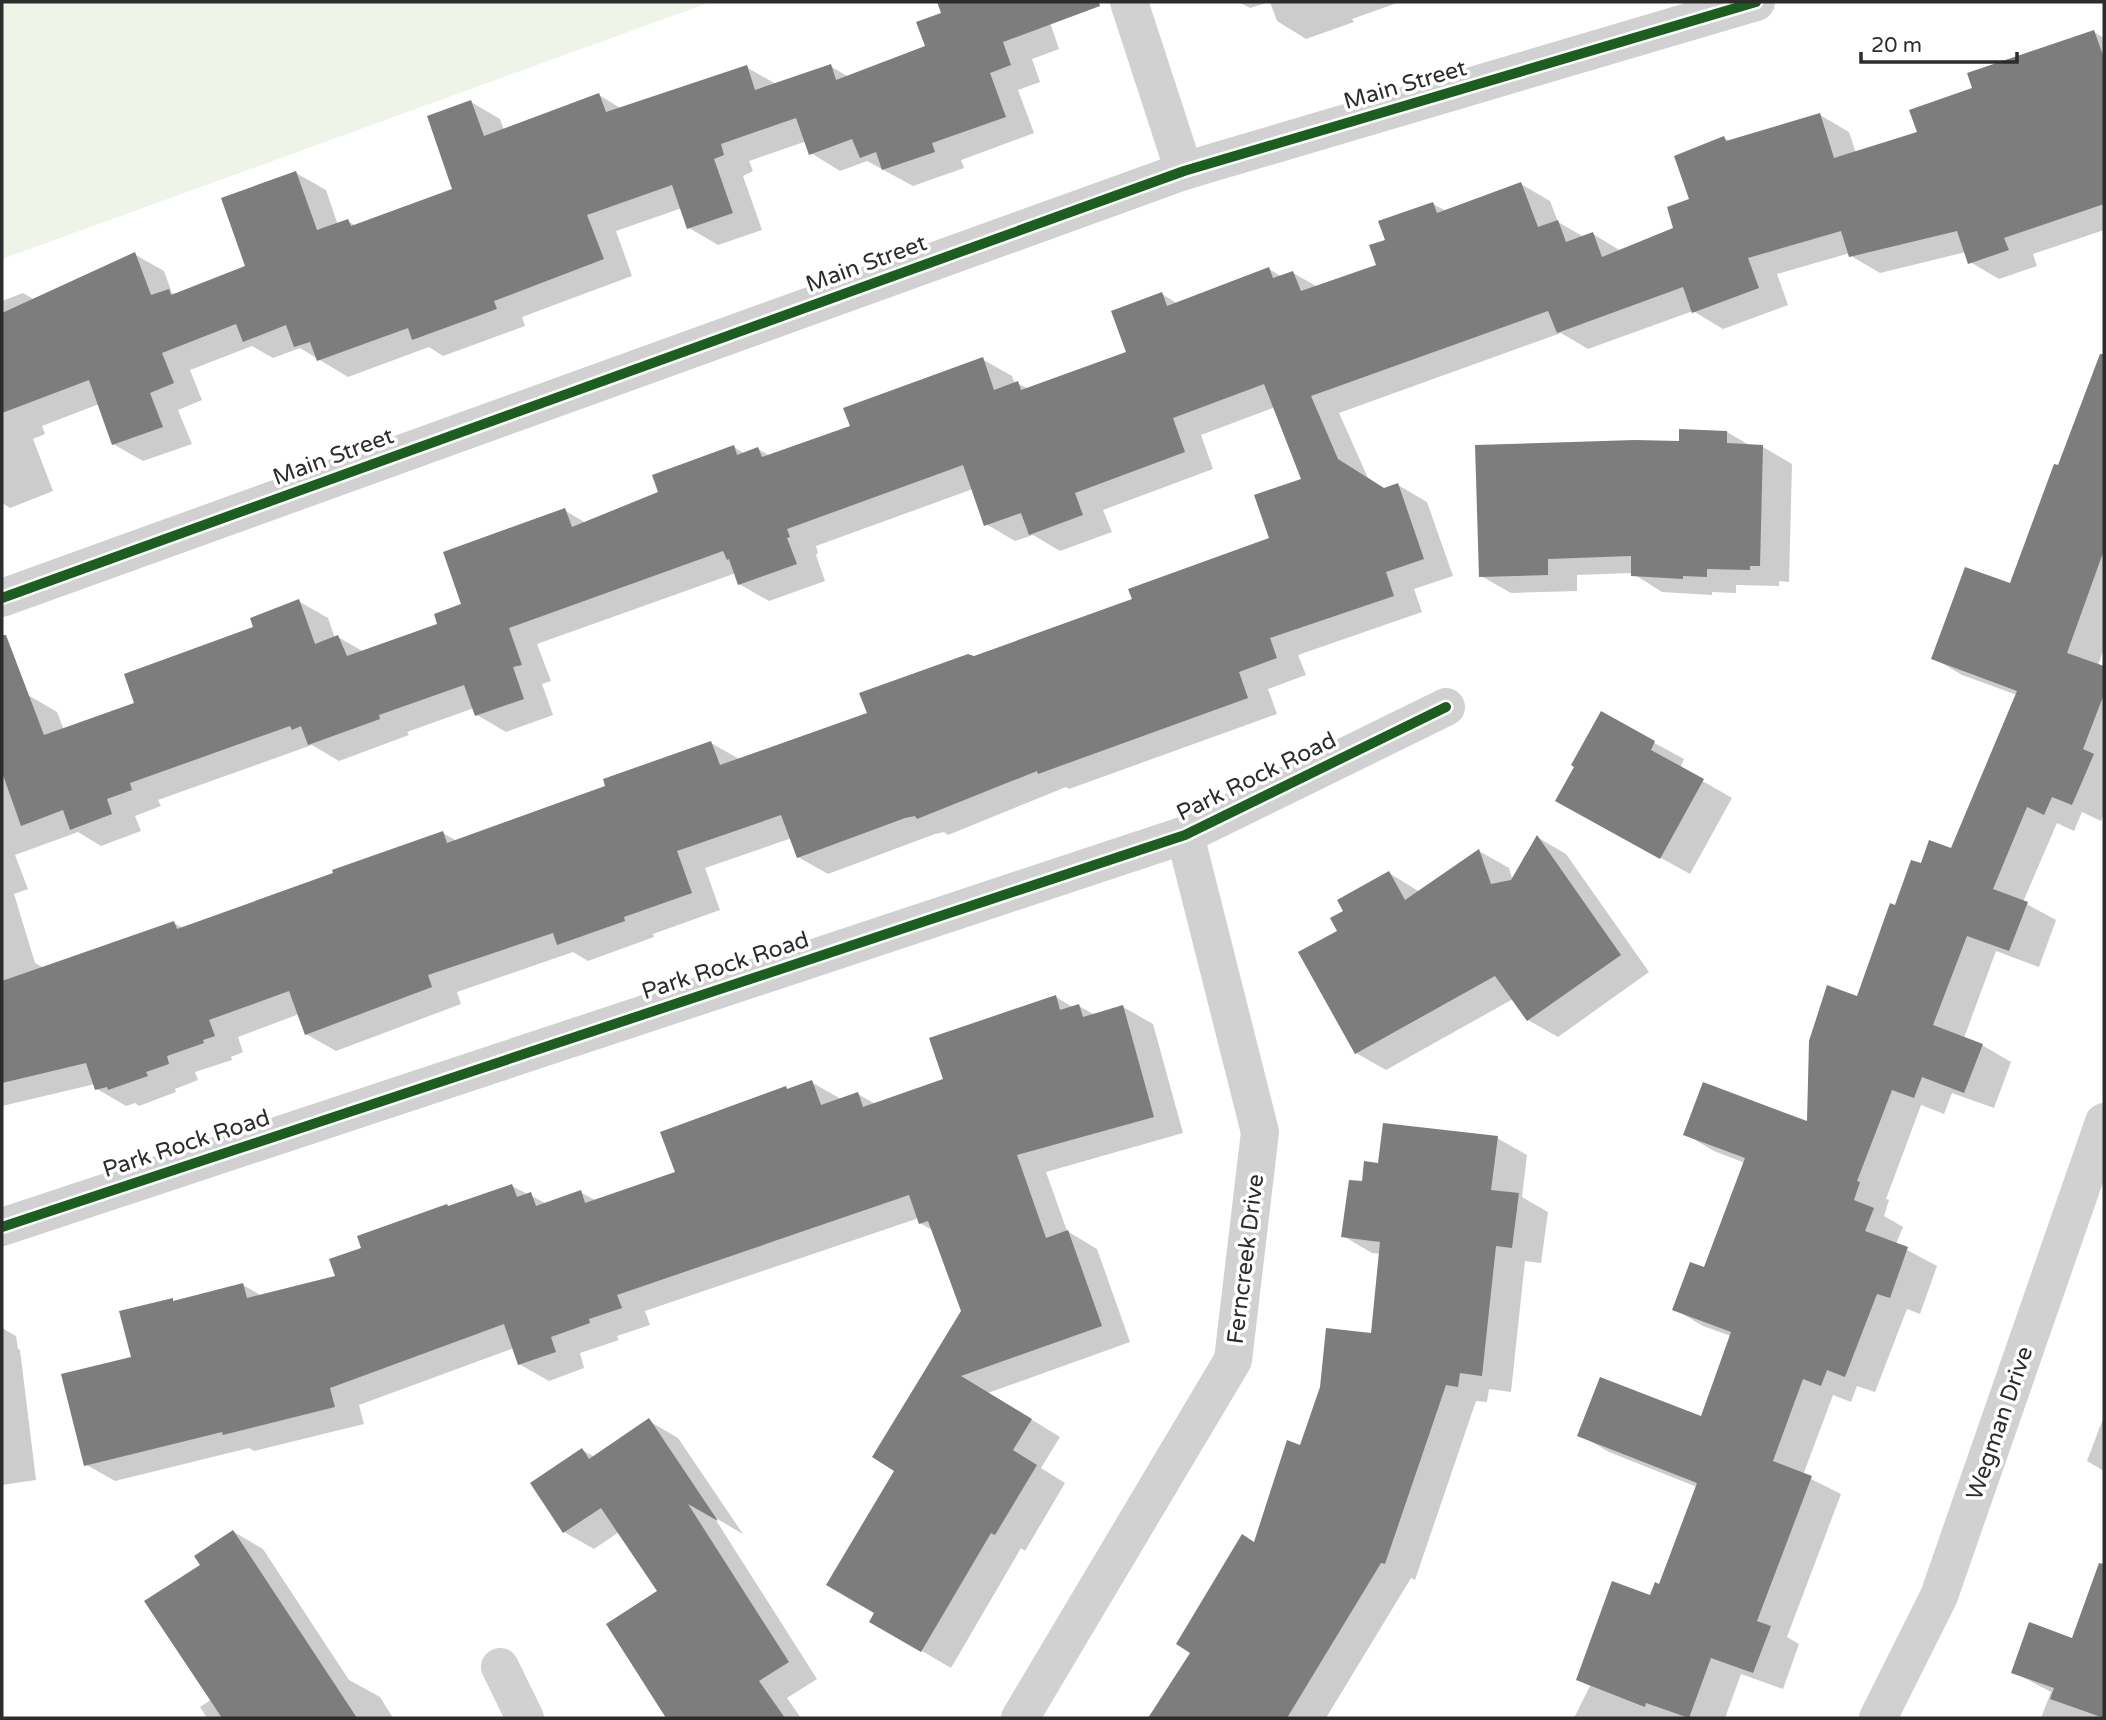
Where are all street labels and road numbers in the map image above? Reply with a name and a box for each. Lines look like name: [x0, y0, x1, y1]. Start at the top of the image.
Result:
street label: Main Street: [1341, 54, 1470, 116]
street label: Main Street: [802, 229, 931, 299]
street label: Main Street: [269, 422, 398, 492]
street label: Park Rock Road: [1172, 726, 1341, 828]
street label: Park Rock Road: [638, 926, 812, 1006]
street label: Park Rock Road: [99, 1104, 273, 1184]
street label: Ferncreek Drive: [1222, 1173, 1270, 1346]
street label: Wegman Drive: [1961, 1343, 2039, 1504]

